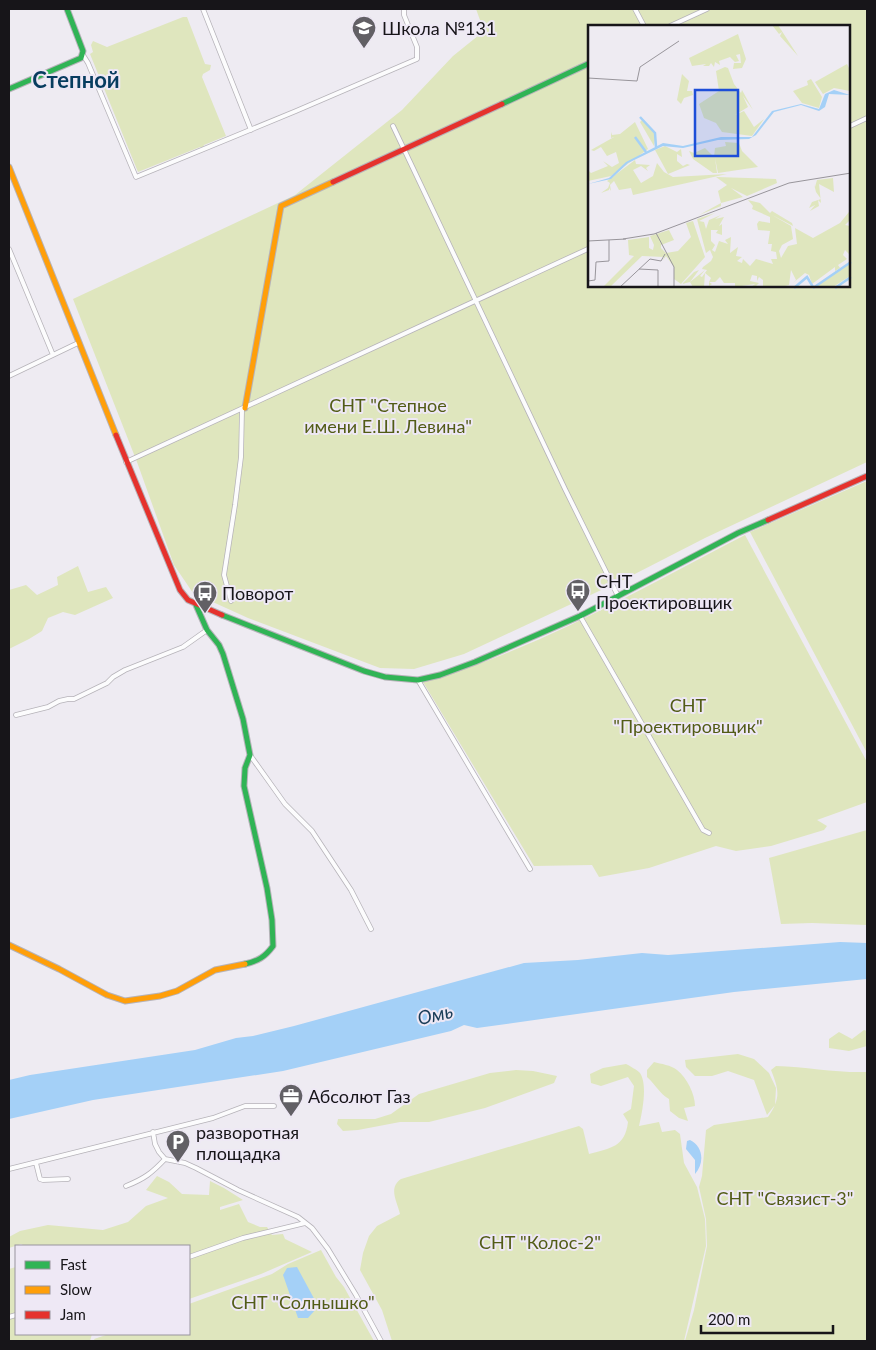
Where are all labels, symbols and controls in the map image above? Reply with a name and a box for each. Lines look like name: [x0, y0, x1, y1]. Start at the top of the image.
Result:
school or university icon: Школа №131: [351, 15, 377, 49]
place label: Школа №131: [382, 17, 496, 39]
inset map: [588, 25, 851, 288]
district label: Степной: [32, 66, 120, 93]
park label: СНТ "Степное имени Е.Ш. Левина": [304, 394, 472, 437]
place label: СНТ Проектировщик: [596, 570, 733, 613]
bus stop icon: СНТ Проектировщик: [565, 578, 591, 612]
bus stop icon: Поворот: [192, 580, 218, 614]
place label: Поворот: [222, 582, 293, 604]
park label: СНТ "Проектировщик": [613, 694, 763, 737]
water label: Омь: [415, 999, 455, 1029]
office icon: Абсолют Газ: [278, 1083, 304, 1117]
place label: Абсолют Газ: [308, 1085, 411, 1107]
place label: разворотная площадка: [196, 1121, 299, 1164]
parking icon: разворотная площадка: [165, 1129, 191, 1163]
park label: СНТ "Связист-3": [717, 1187, 853, 1209]
park label: СНТ "Колос-2": [479, 1231, 601, 1253]
legend: [15, 1245, 190, 1335]
text: Fast: [60, 1255, 87, 1273]
text: Slow: [60, 1280, 92, 1298]
park label: СНТ "Солнышко": [231, 1291, 375, 1313]
scale bar: [701, 1302, 834, 1334]
text: Jam: [60, 1305, 86, 1323]
text: 200 m: [708, 1310, 750, 1328]

